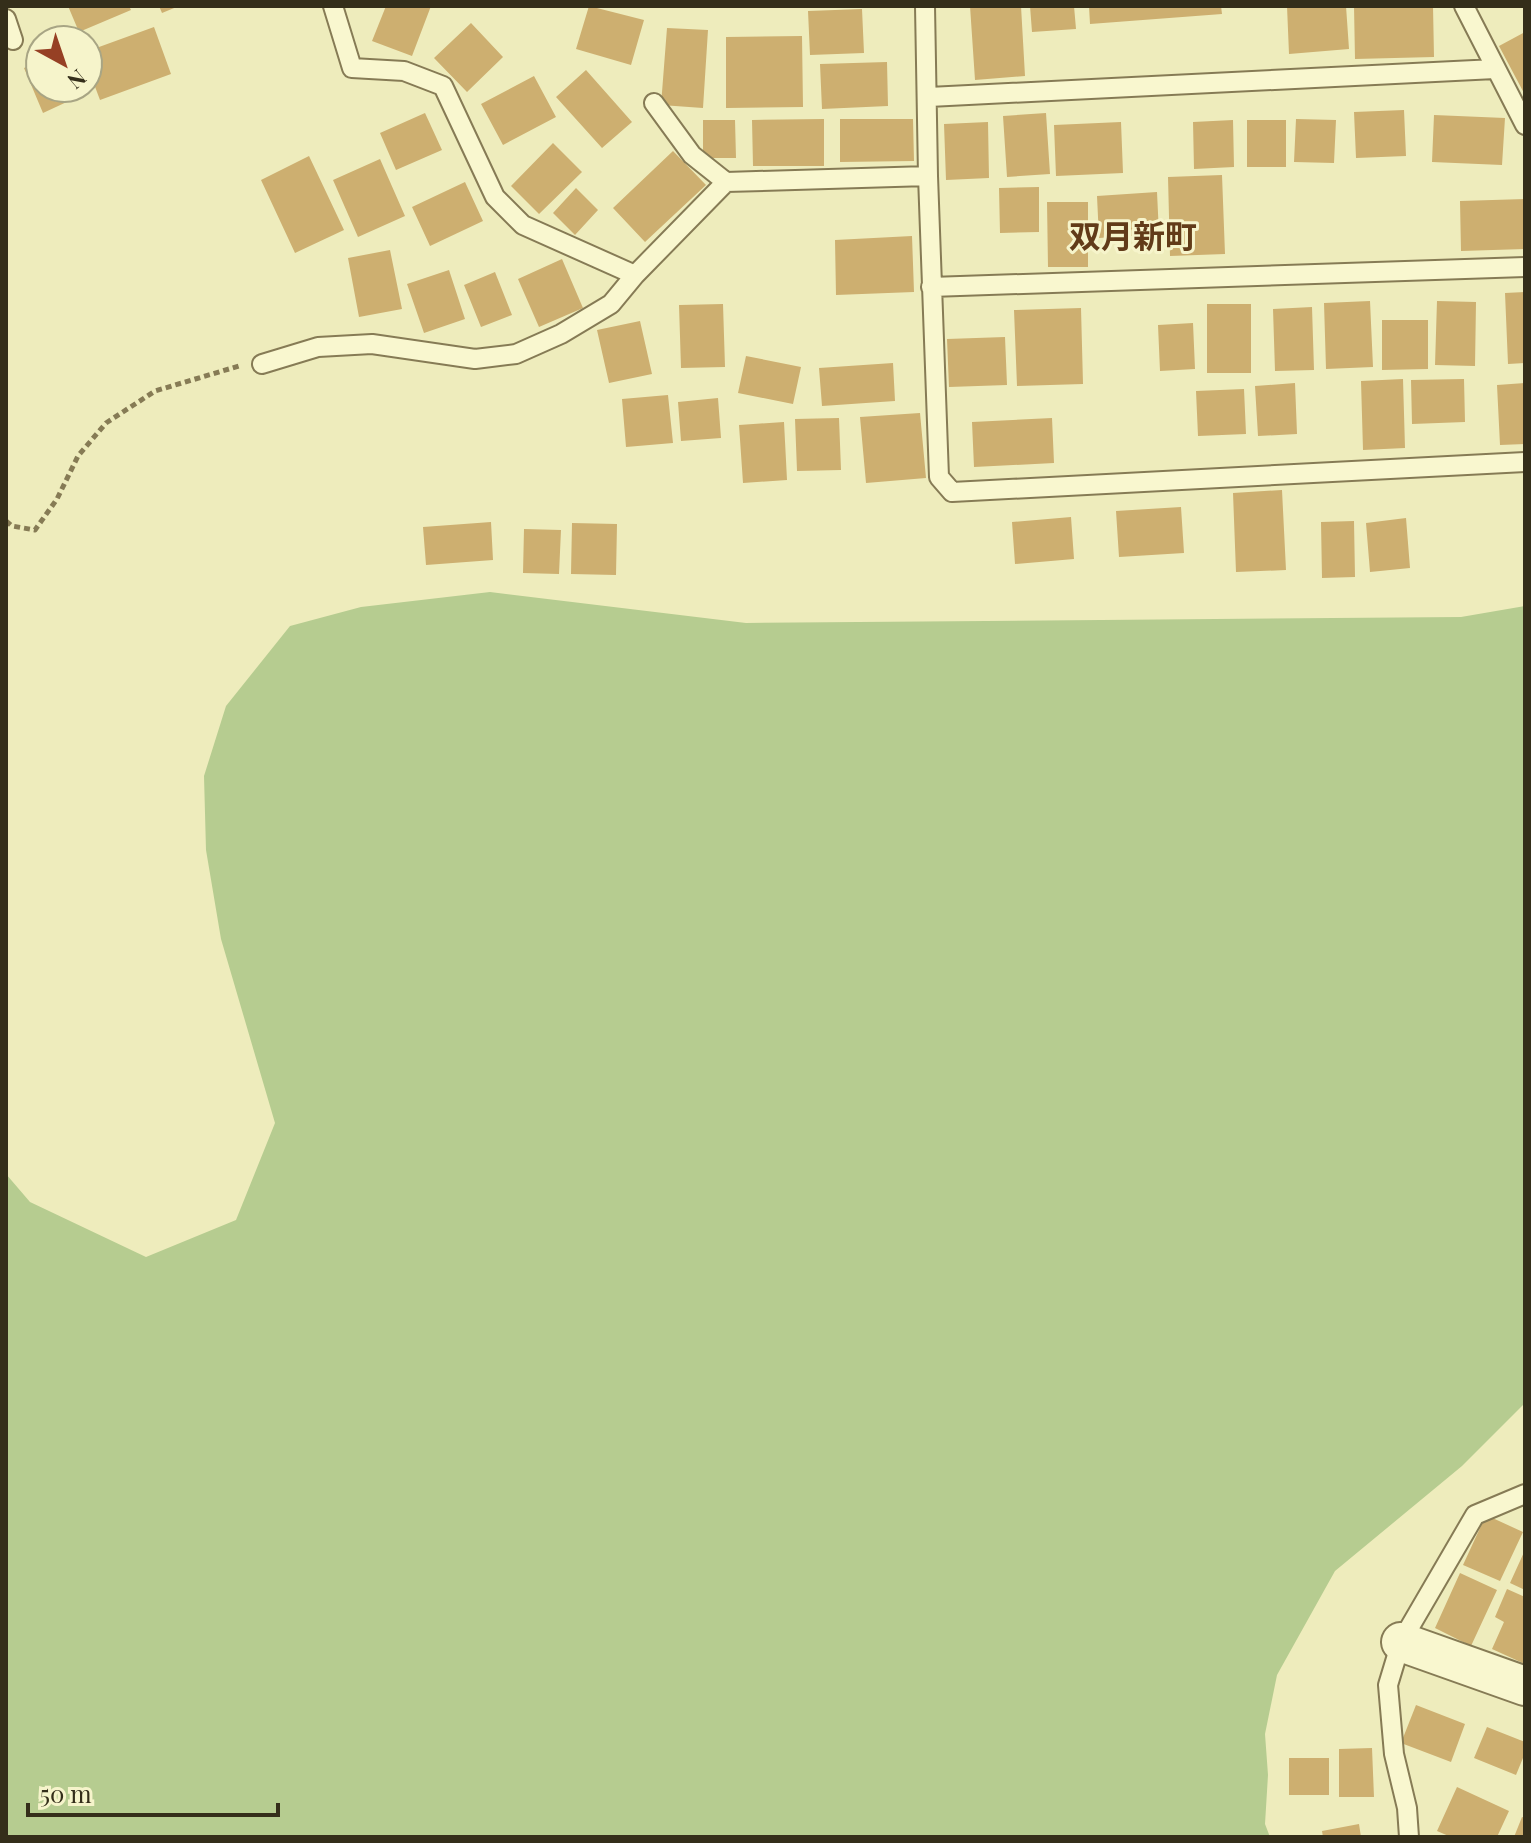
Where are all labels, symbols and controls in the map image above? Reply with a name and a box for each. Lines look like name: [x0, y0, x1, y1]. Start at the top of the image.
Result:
north arrow: [24, 24, 104, 104]
text: N: [62, 63, 93, 97]
district label: 双月新町: [1069, 213, 1197, 256]
scale bar: [28, 1767, 278, 1817]
text: 50 m: [40, 1777, 92, 1809]

